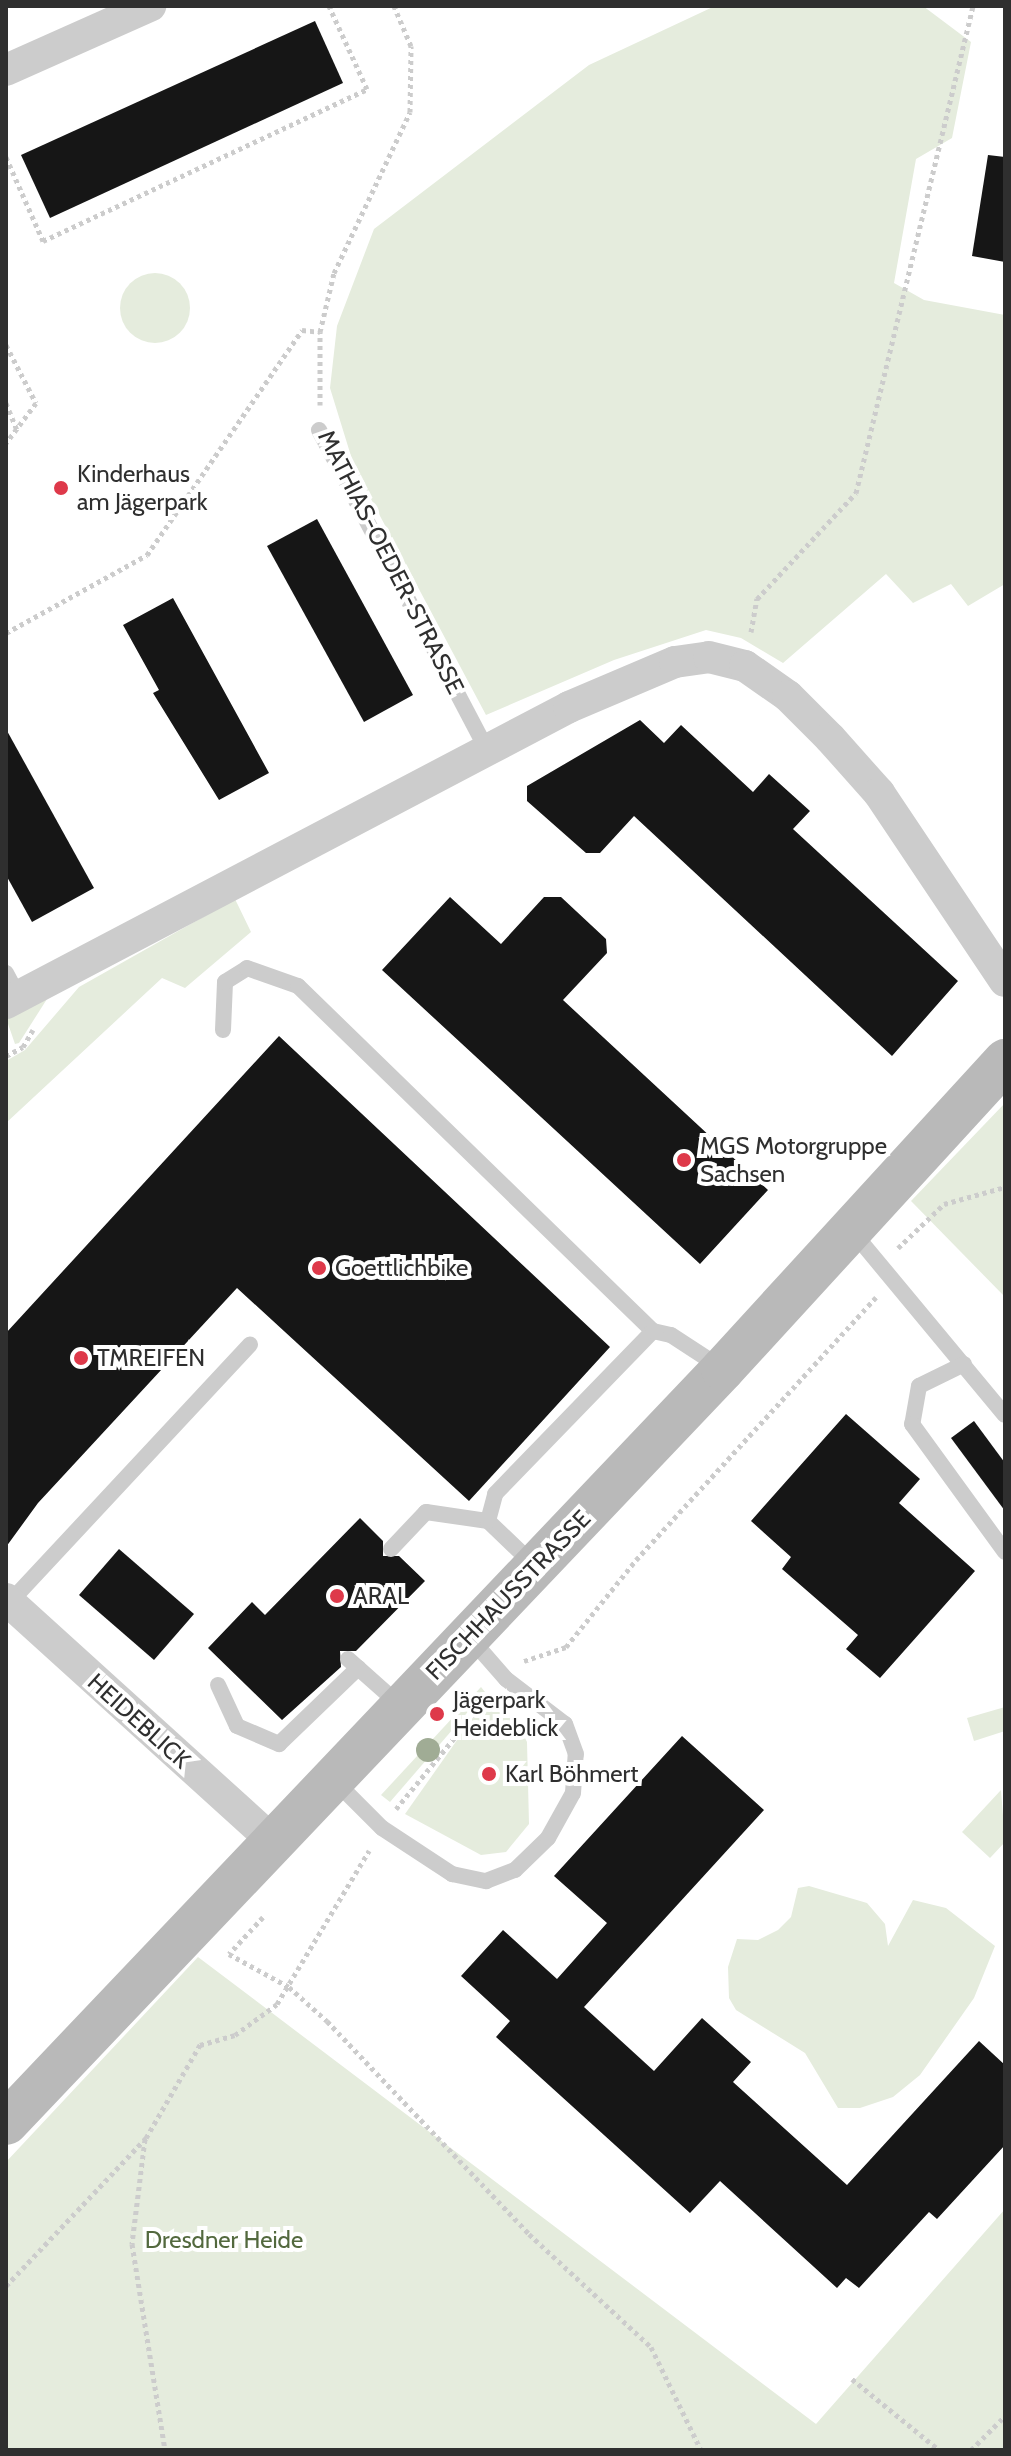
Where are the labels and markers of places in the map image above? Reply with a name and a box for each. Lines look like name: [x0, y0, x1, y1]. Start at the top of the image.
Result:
place label: Kinderhaus am Jägerpark: [77, 460, 207, 516]
marker: Kinderhaus am Jägerpark: [52, 479, 70, 497]
place label: MGS Motorgruppe Sachsen: [700, 1132, 887, 1188]
marker: MGS Motorgruppe Sachsen: [675, 1151, 693, 1169]
place label: Goettlichbike: [335, 1254, 468, 1282]
marker: Goettlichbike: [310, 1259, 328, 1277]
place label: TMREIFEN: [97, 1344, 205, 1372]
marker: TMREIFEN: [72, 1349, 90, 1367]
place label: ARAL: [353, 1582, 409, 1610]
marker: ARAL: [328, 1587, 346, 1605]
place label: Jägerpark Heideblick: [453, 1686, 558, 1742]
marker: Jägerpark Heideblick: [428, 1705, 446, 1723]
place label: Karl Böhmert: [505, 1760, 638, 1788]
marker: Karl Böhmert: [480, 1765, 498, 1783]

